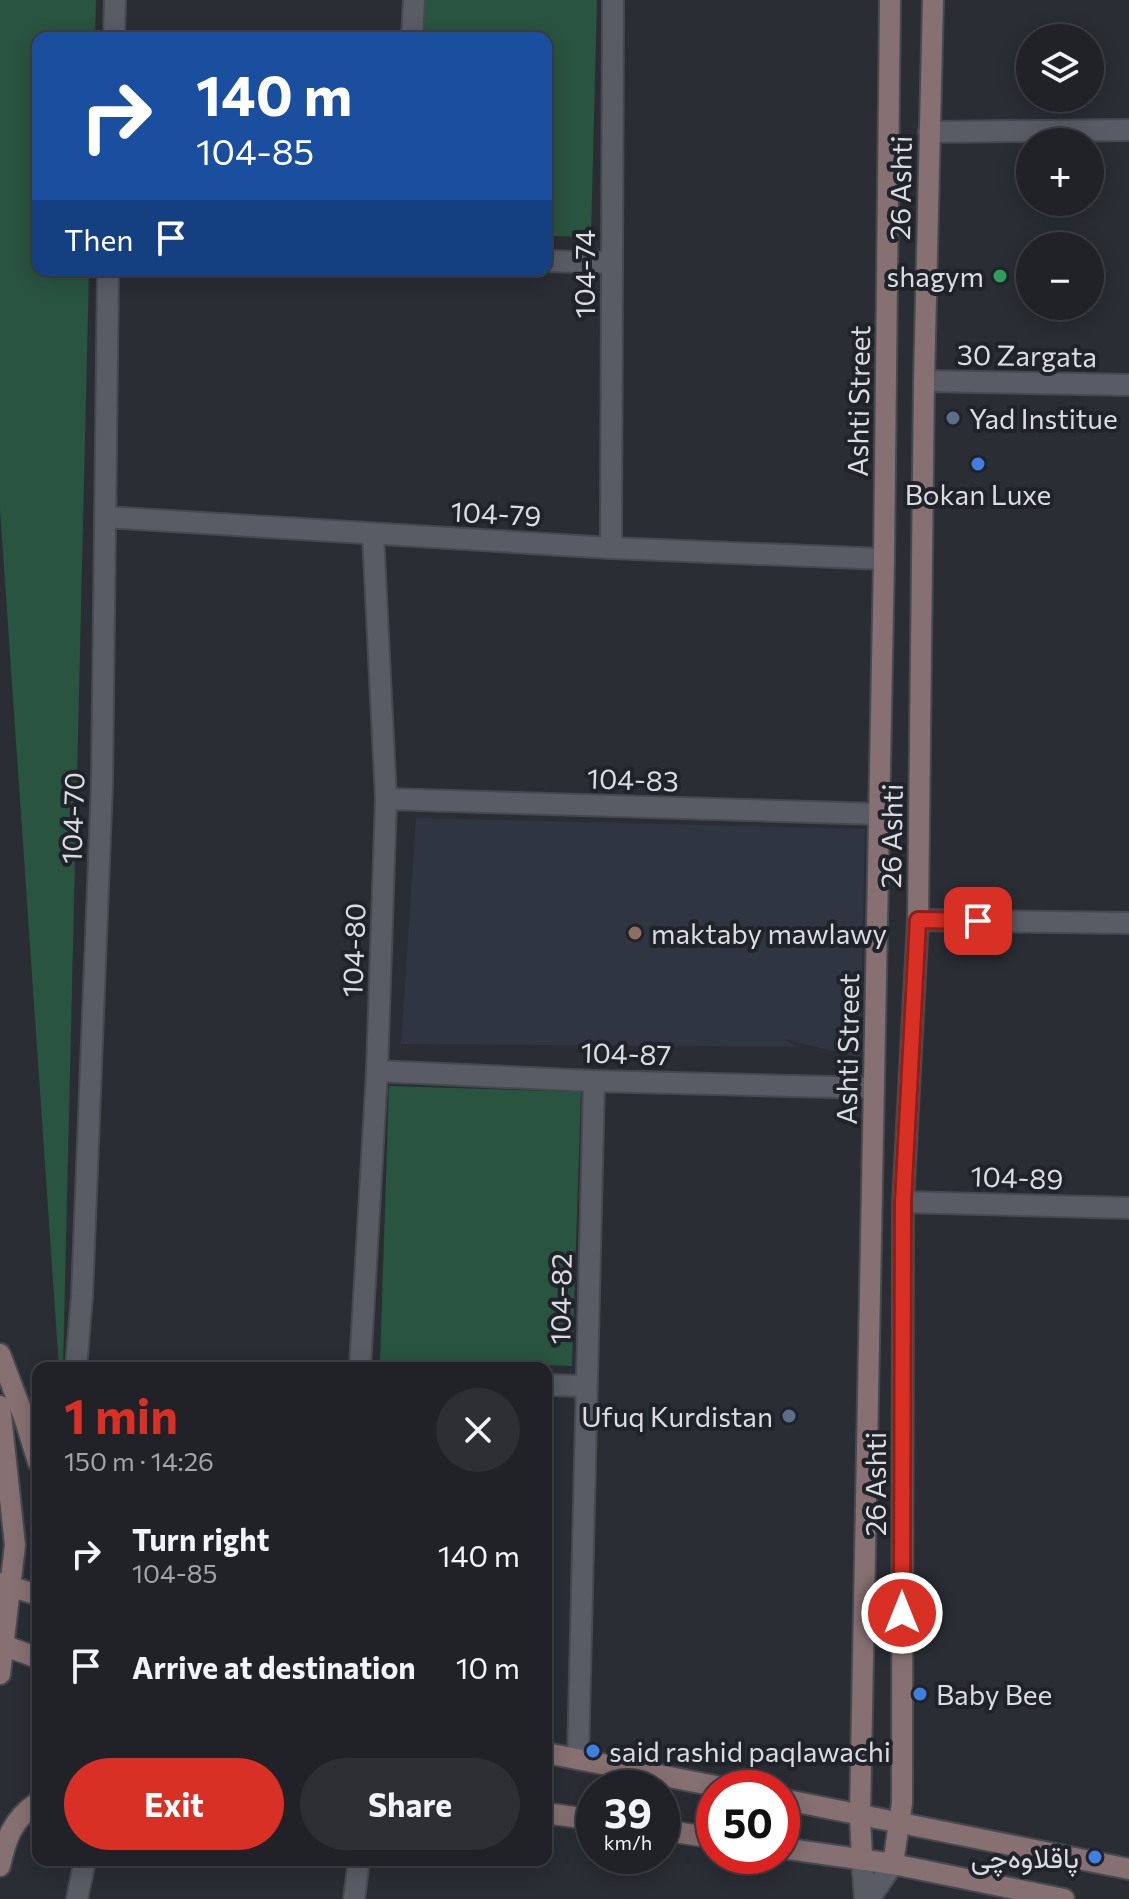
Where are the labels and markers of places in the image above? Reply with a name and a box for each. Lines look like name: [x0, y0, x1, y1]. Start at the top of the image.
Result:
place label: shagym: [886, 259, 984, 293]
marker: shagym: [991, 267, 1009, 285]
place label: Yad Institue: [969, 401, 1118, 435]
marker: Yad Institue: [944, 409, 962, 427]
marker: Bokan Luxe: [969, 455, 987, 473]
place label: Bokan Luxe: [905, 477, 1051, 511]
pin: [944, 887, 1012, 955]
place label: maktaby mawlawy: [651, 916, 887, 950]
marker: maktaby mawlawy: [626, 924, 644, 942]
place label: Ufuq Kurdistan: [581, 1399, 773, 1433]
marker: Ufuq Kurdistan: [780, 1407, 798, 1425]
place label: Baby Bee: [936, 1677, 1052, 1711]
marker: Baby Bee: [911, 1685, 929, 1703]
place label: said rashid paqlawachi: [609, 1734, 891, 1768]
marker: said rashid paqlawachi: [584, 1742, 602, 1760]
place label: پاقلاوەچی: [971, 1840, 1079, 1877]
marker: پاقلاوەچی: [1086, 1848, 1104, 1866]

